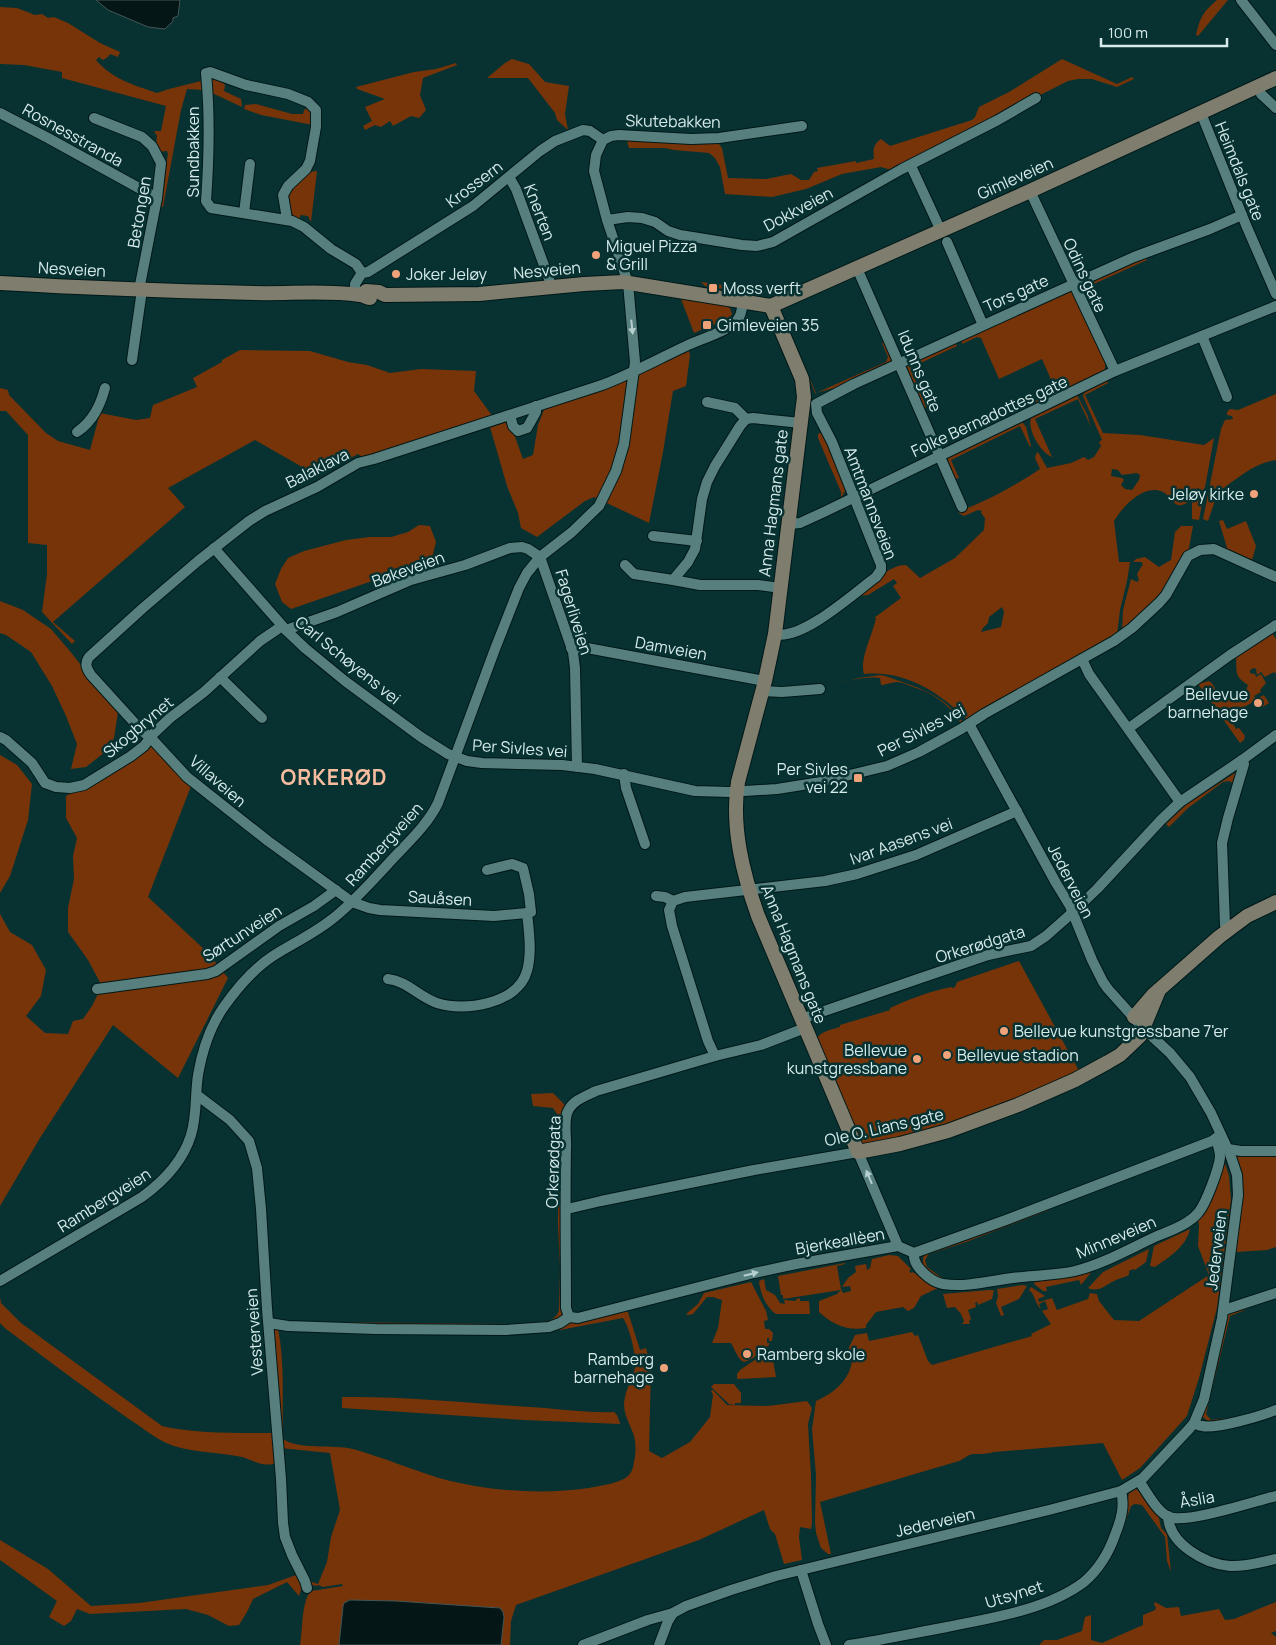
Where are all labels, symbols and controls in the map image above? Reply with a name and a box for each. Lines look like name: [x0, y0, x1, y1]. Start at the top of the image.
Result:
scale bar: [1101, 15, 1227, 47]
text: 100 m: [1108, 22, 1148, 43]
street label: Rosnesstranda: [19, 98, 127, 172]
street label: Sundbakken: [182, 107, 204, 198]
street label: Skutebakken: [625, 109, 721, 133]
street label: Heimdals gate: [1210, 118, 1270, 224]
street label: Gimleveien: [974, 152, 1056, 204]
street label: Krossern: [441, 155, 507, 213]
street label: Betongen: [122, 174, 156, 250]
street label: Knerten: [519, 181, 561, 243]
street label: Dokkveien: [759, 182, 837, 236]
street label: Odins gate: [1058, 234, 1112, 316]
place label: Miguel Pizza & Grill: [606, 235, 697, 275]
marker: Miguel Pizza & Grill: [590, 249, 602, 261]
street label: Nesveien: [38, 256, 106, 282]
street label: Nesveien: [512, 256, 582, 284]
place label: Joker Jeløy: [406, 263, 488, 285]
marker: Joker Jeløy: [390, 268, 402, 280]
street label: Tors gate: [980, 269, 1052, 317]
place label: Moss verft: [723, 277, 801, 299]
marker: Moss verft: [707, 282, 719, 294]
place label: Gimleveien 35: [717, 314, 819, 336]
one-way arrow: [628, 319, 636, 335]
marker: Gimleveien 35: [701, 319, 713, 331]
street label: Idunns gate: [893, 327, 947, 415]
street label: Folke Bernadottes gate: [907, 370, 1071, 462]
street label: Anna Hagmans gate: [753, 428, 793, 578]
street label: Balaklava: [282, 443, 352, 493]
street label: Amtmannsveien: [839, 443, 903, 563]
place label: Jeløy kirke: [1168, 483, 1244, 505]
marker: Jeløy kirke: [1248, 488, 1260, 500]
street label: Bøkeveien: [369, 546, 447, 592]
street label: Fagerliveien: [551, 567, 597, 657]
street label: Carl Schøyens vei: [291, 611, 405, 709]
street label: Damveien: [633, 631, 709, 665]
place label: Bellevue barnehage: [1168, 683, 1248, 723]
street label: Skogbrynet: [98, 691, 178, 763]
marker: Bellevue barnehage: [1252, 697, 1264, 709]
street label: Per Sivles vei: [874, 699, 968, 761]
street label: Per Sivles vei: [472, 734, 568, 762]
street label: Villaveien: [185, 750, 251, 812]
place label: Per Sivles vei 22: [777, 758, 848, 798]
district label: ORKERØD: [281, 763, 387, 791]
marker: Per Sivles vei 22: [852, 772, 864, 784]
street label: Rambergveien: [340, 797, 428, 891]
street label: Ivar Aasens vei: [847, 812, 955, 870]
street label: Jederveien: [1043, 840, 1099, 922]
street label: Anna Hagmans gate: [756, 881, 832, 1027]
street label: Sauåsen: [407, 885, 473, 911]
street label: Sørtunveien: [198, 899, 286, 967]
street label: Orkerødgata: [932, 920, 1028, 968]
place label: Bellevue kunstgressbane 7'er: [1014, 1020, 1229, 1042]
marker: Bellevue kunstgressbane 7'er: [998, 1025, 1010, 1037]
place label: Bellevue kunstgressbane: [787, 1039, 907, 1079]
place label: Bellevue stadion: [957, 1044, 1079, 1066]
marker: Bellevue stadion: [941, 1049, 953, 1061]
marker: Bellevue kunstgressbane: [911, 1053, 923, 1065]
street label: Ole O. Lians gate: [822, 1103, 946, 1151]
street label: Orkerødgata: [540, 1115, 566, 1209]
street label: Rambergveien: [53, 1163, 155, 1237]
one-way arrow: [864, 1170, 872, 1184]
street label: Jederveien: [1200, 1209, 1232, 1291]
street label: Minneveien: [1073, 1210, 1159, 1264]
street label: Bjerkeallèen: [794, 1222, 886, 1260]
one-way arrow: [743, 1270, 758, 1278]
street label: Vesterveien: [240, 1288, 268, 1376]
place label: Ramberg skole: [757, 1343, 865, 1365]
place label: Ramberg barnehage: [574, 1348, 654, 1388]
marker: Ramberg skole: [741, 1348, 753, 1360]
marker: Ramberg barnehage: [658, 1362, 670, 1374]
street label: Åslia: [1178, 1485, 1216, 1513]
street label: Jederveien: [893, 1502, 977, 1542]
street label: Utsynet: [982, 1575, 1046, 1613]

